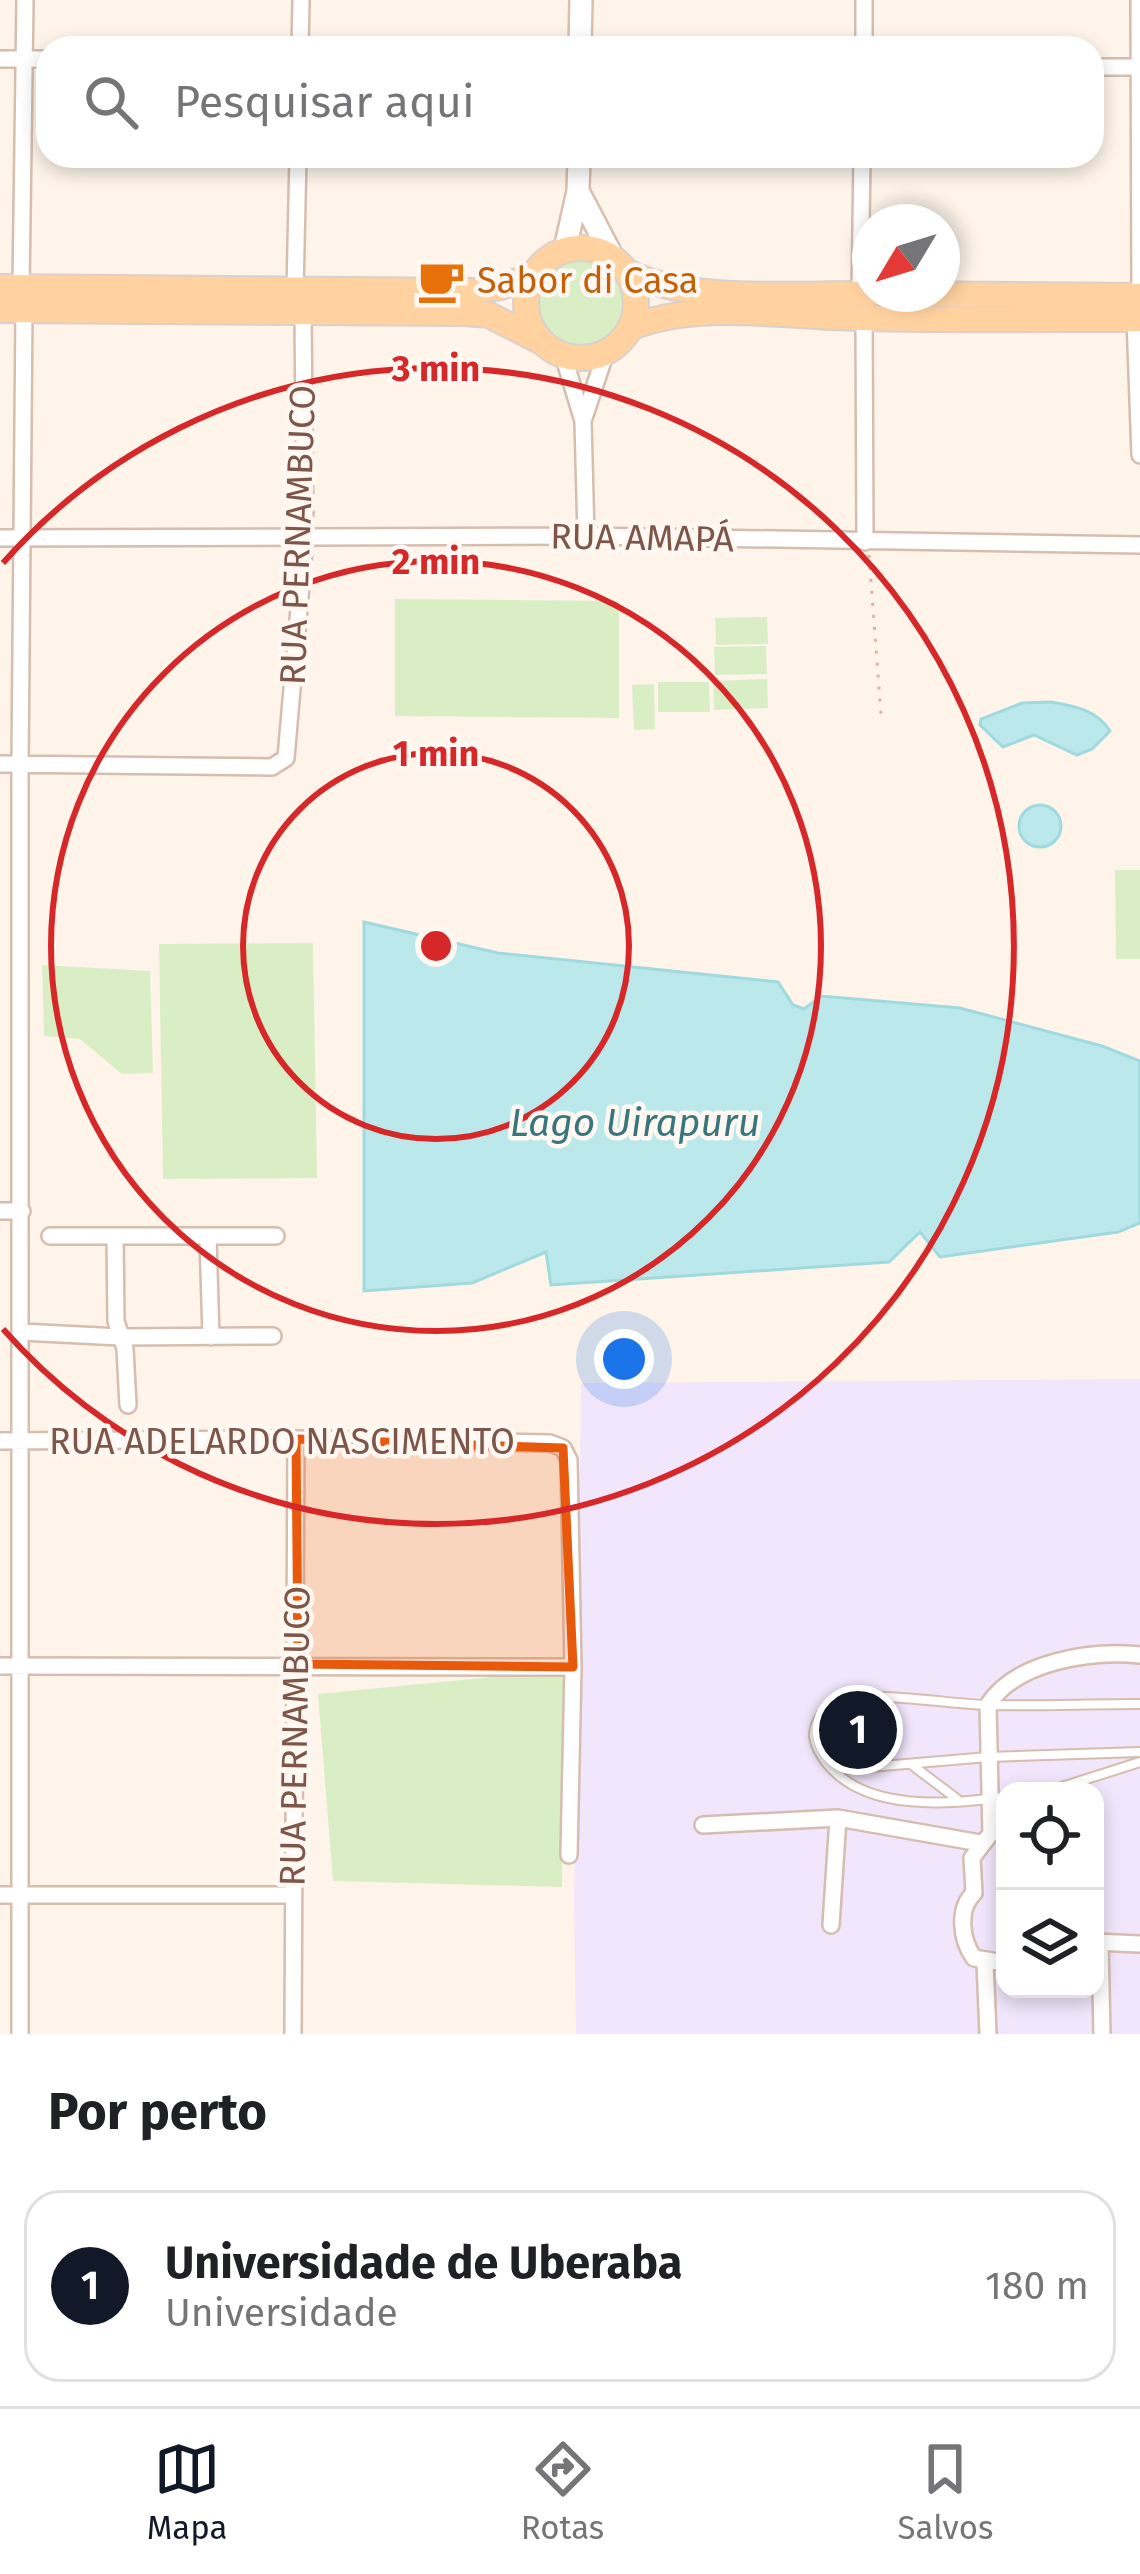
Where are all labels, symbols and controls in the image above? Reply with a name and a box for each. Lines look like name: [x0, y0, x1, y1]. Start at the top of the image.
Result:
search box: [36, 36, 1104, 168]
icon: search: [78, 69, 144, 135]
text: Pesquisar aqui: [174, 75, 475, 129]
north arrow: [852, 204, 960, 312]
cafe icon: Sabor di Casa: [416, 256, 466, 306]
place label: Sabor di Casa: [477, 259, 698, 303]
text: 3 min: [391, 347, 480, 391]
street label: RUA PERNAMBUCO: [271, 384, 325, 686]
street label: RUA AMAPÁ: [550, 513, 735, 562]
text: 2 min: [392, 540, 480, 584]
text: 1 min: [393, 732, 479, 776]
centre of rings: [415, 925, 457, 967]
water label: Lago Uirapuru: [510, 1100, 760, 1146]
your location: [594, 1329, 654, 1389]
street label: RUA ADELARDO NASCIMENTO: [49, 1420, 515, 1464]
street label: RUA PERNAMBUCO: [270, 1585, 320, 1887]
pin: 1: [819, 1685, 897, 1775]
map controls: [996, 1782, 1104, 1998]
button: locate: [996, 1782, 1104, 1890]
button: layers: [996, 1890, 1104, 1998]
text: Por perto: [48, 2081, 267, 2143]
text: Universidade de Uberaba: [165, 2236, 682, 2290]
text: 1: [81, 2263, 99, 2309]
text: 180 m: [985, 2263, 1089, 2309]
text: Universidade: [165, 2290, 398, 2336]
tab: Mapa: [147, 2436, 228, 2548]
tab: Rotas: [521, 2436, 604, 2548]
tab: Salvos: [898, 2436, 993, 2548]

